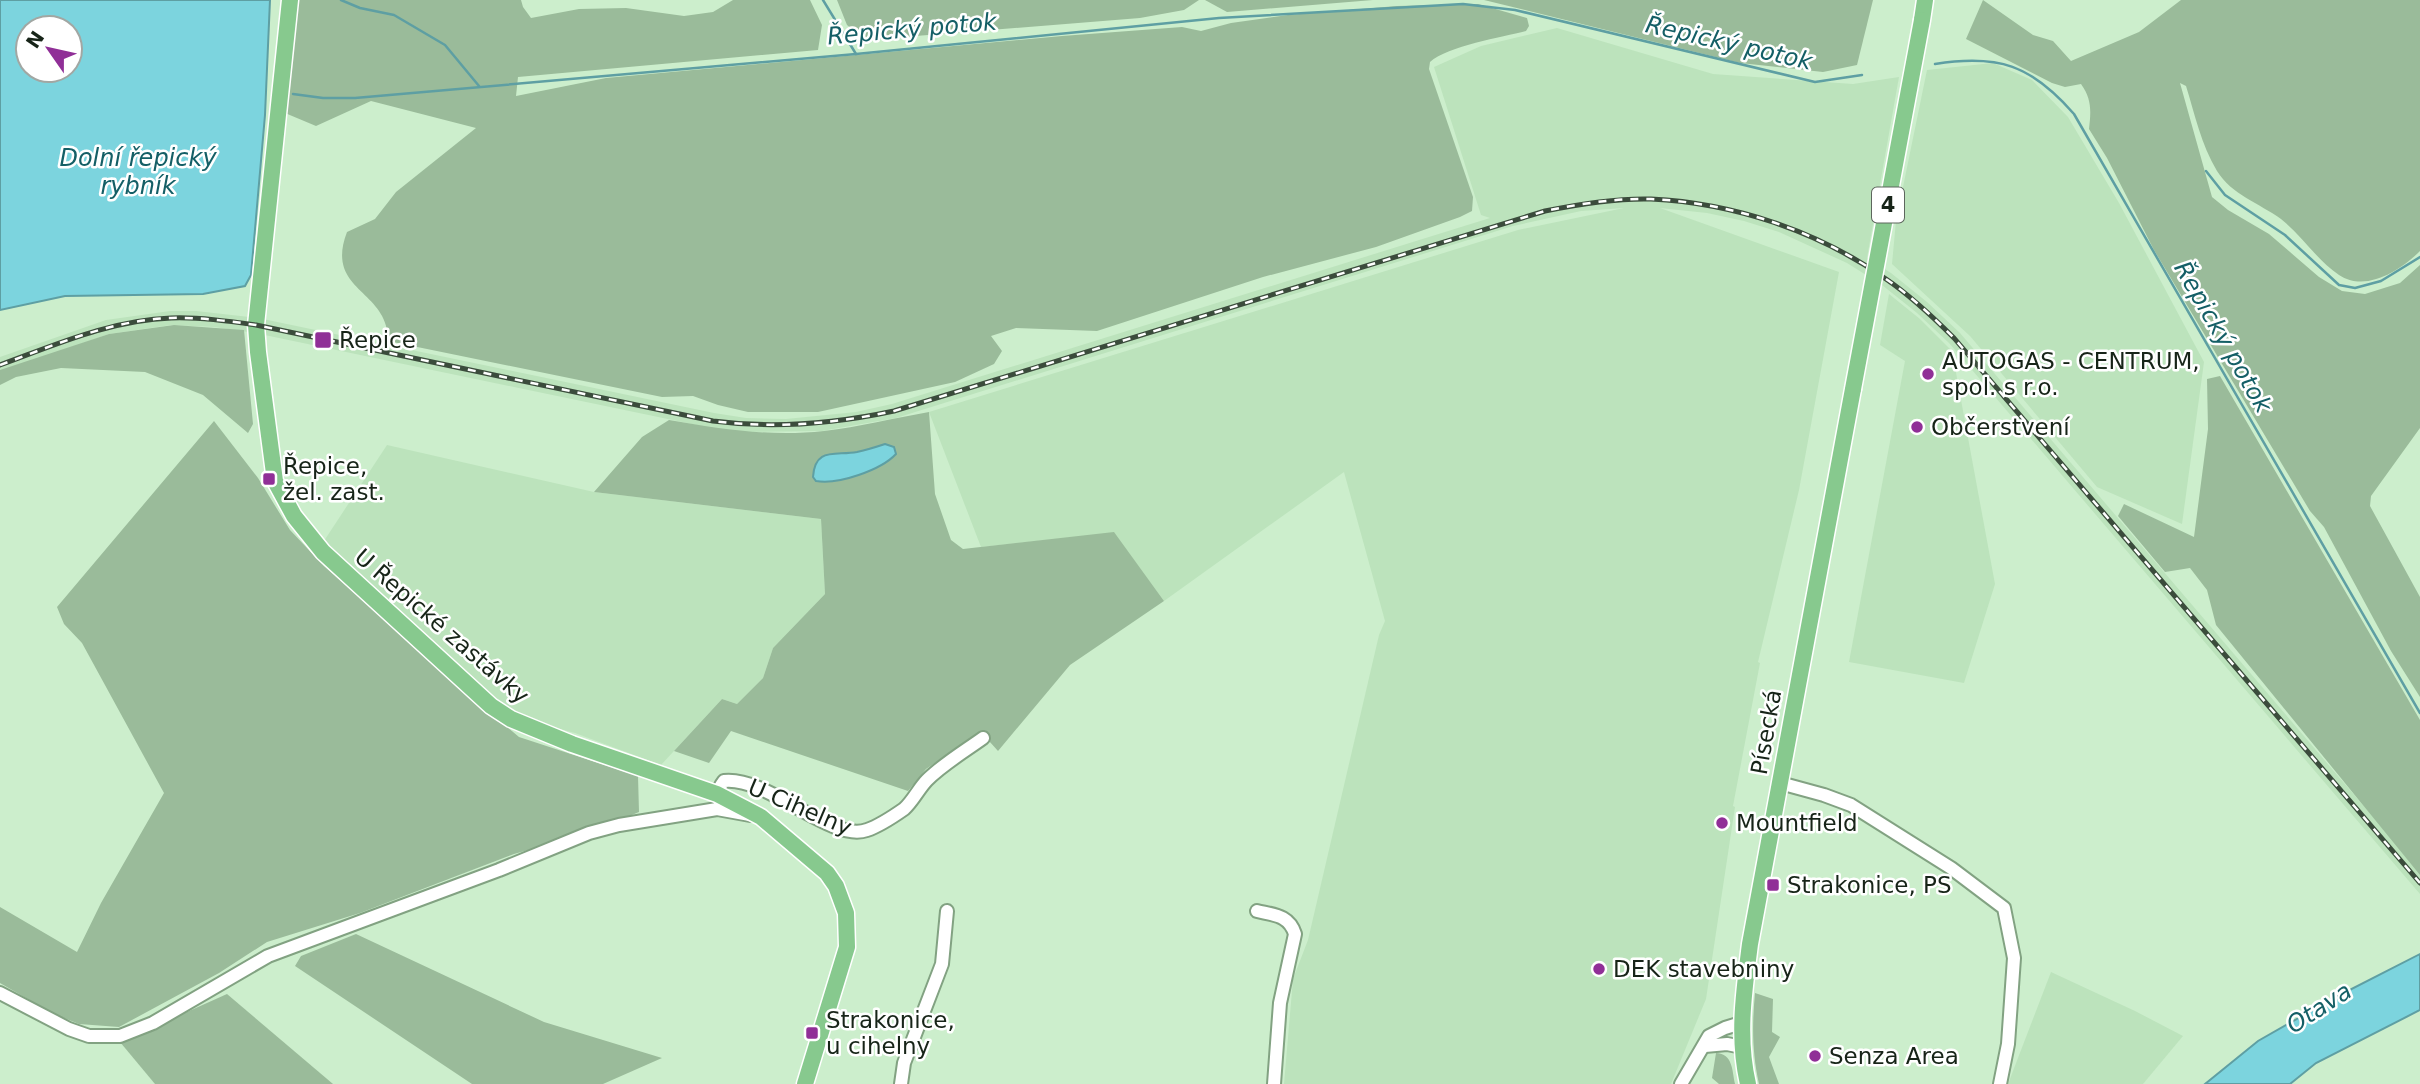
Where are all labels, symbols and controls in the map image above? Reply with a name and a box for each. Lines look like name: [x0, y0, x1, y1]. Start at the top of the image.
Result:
water label: Řepický potok: [826, 7, 999, 50]
water label: Řepický potok: [1643, 9, 1816, 76]
north arrow: [14, 14, 84, 84]
text: N: [21, 27, 48, 52]
water label: Dolní řepický rybník: [59, 144, 217, 200]
road number: 4: [1872, 188, 1904, 222]
water label: Řepický potok: [2168, 256, 2279, 419]
place label: Řepice: [339, 326, 416, 353]
marker: Řepice: [313, 330, 333, 350]
place label: AUTOGAS - CENTRUM, spol. s r.o.: [1942, 348, 2200, 400]
marker: AUTOGAS - CENTRUM, spol. s r.o.: [1920, 366, 1936, 382]
place label: Občerstvení: [1931, 414, 2070, 440]
marker: Občerstvení: [1909, 419, 1925, 435]
place label: Řepice, žel. zast.: [283, 452, 385, 505]
marker: Řepice, žel. zast.: [261, 471, 277, 487]
street label: U Řepické zastávky: [350, 543, 535, 709]
street label: Písecká: [1746, 687, 1786, 777]
street label: U Cihelny: [744, 774, 856, 840]
place label: Mountfield: [1736, 810, 1858, 836]
marker: Mountfield: [1714, 815, 1730, 831]
place label: Strakonice, PS: [1787, 872, 1952, 898]
marker: Strakonice, PS: [1765, 877, 1781, 893]
place label: DEK stavebniny: [1613, 956, 1794, 982]
marker: DEK stavebniny: [1591, 961, 1607, 977]
water label: Otava: [2281, 977, 2357, 1039]
place label: Strakonice, u cihelny: [826, 1007, 955, 1059]
marker: Strakonice, u cihelny: [804, 1025, 820, 1041]
place label: Senza Area: [1829, 1043, 1959, 1069]
marker: Senza Area: [1807, 1048, 1823, 1064]

